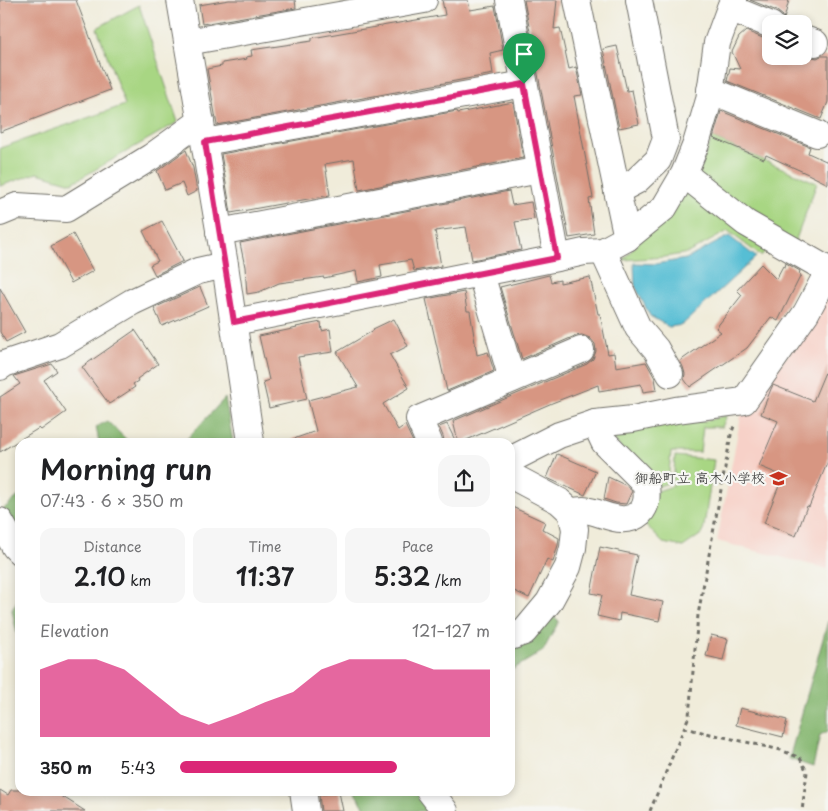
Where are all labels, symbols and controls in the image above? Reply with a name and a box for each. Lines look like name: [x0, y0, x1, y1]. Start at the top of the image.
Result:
map controls: [762, 15, 812, 65]
button: layers: [762, 15, 812, 65]
pin: [503, 33, 545, 84]
icon: arrive: [510, 40, 538, 68]
text: Morning run: [40, 447, 212, 490]
button: share: [438, 455, 490, 507]
place label: 御船町立 高木小学校: [634, 467, 765, 488]
school or university icon: 御船町立 高木小学校: [769, 468, 789, 488]
text: 07:43 · 6 × 350 m: [40, 488, 184, 512]
text: Distance: [83, 536, 142, 557]
text: Time: [248, 536, 282, 557]
text: Pace: [402, 536, 433, 557]
text: 2.10: [73, 557, 126, 595]
text: 11:37: [236, 557, 294, 595]
text: 5:32: [374, 557, 430, 595]
text: km: [126, 570, 151, 591]
text: /km: [430, 570, 462, 591]
text: Elevation: [40, 618, 109, 642]
text: 121–127 m: [412, 618, 490, 642]
text: 350 m: [40, 755, 92, 779]
text: 5:43: [120, 755, 156, 779]

